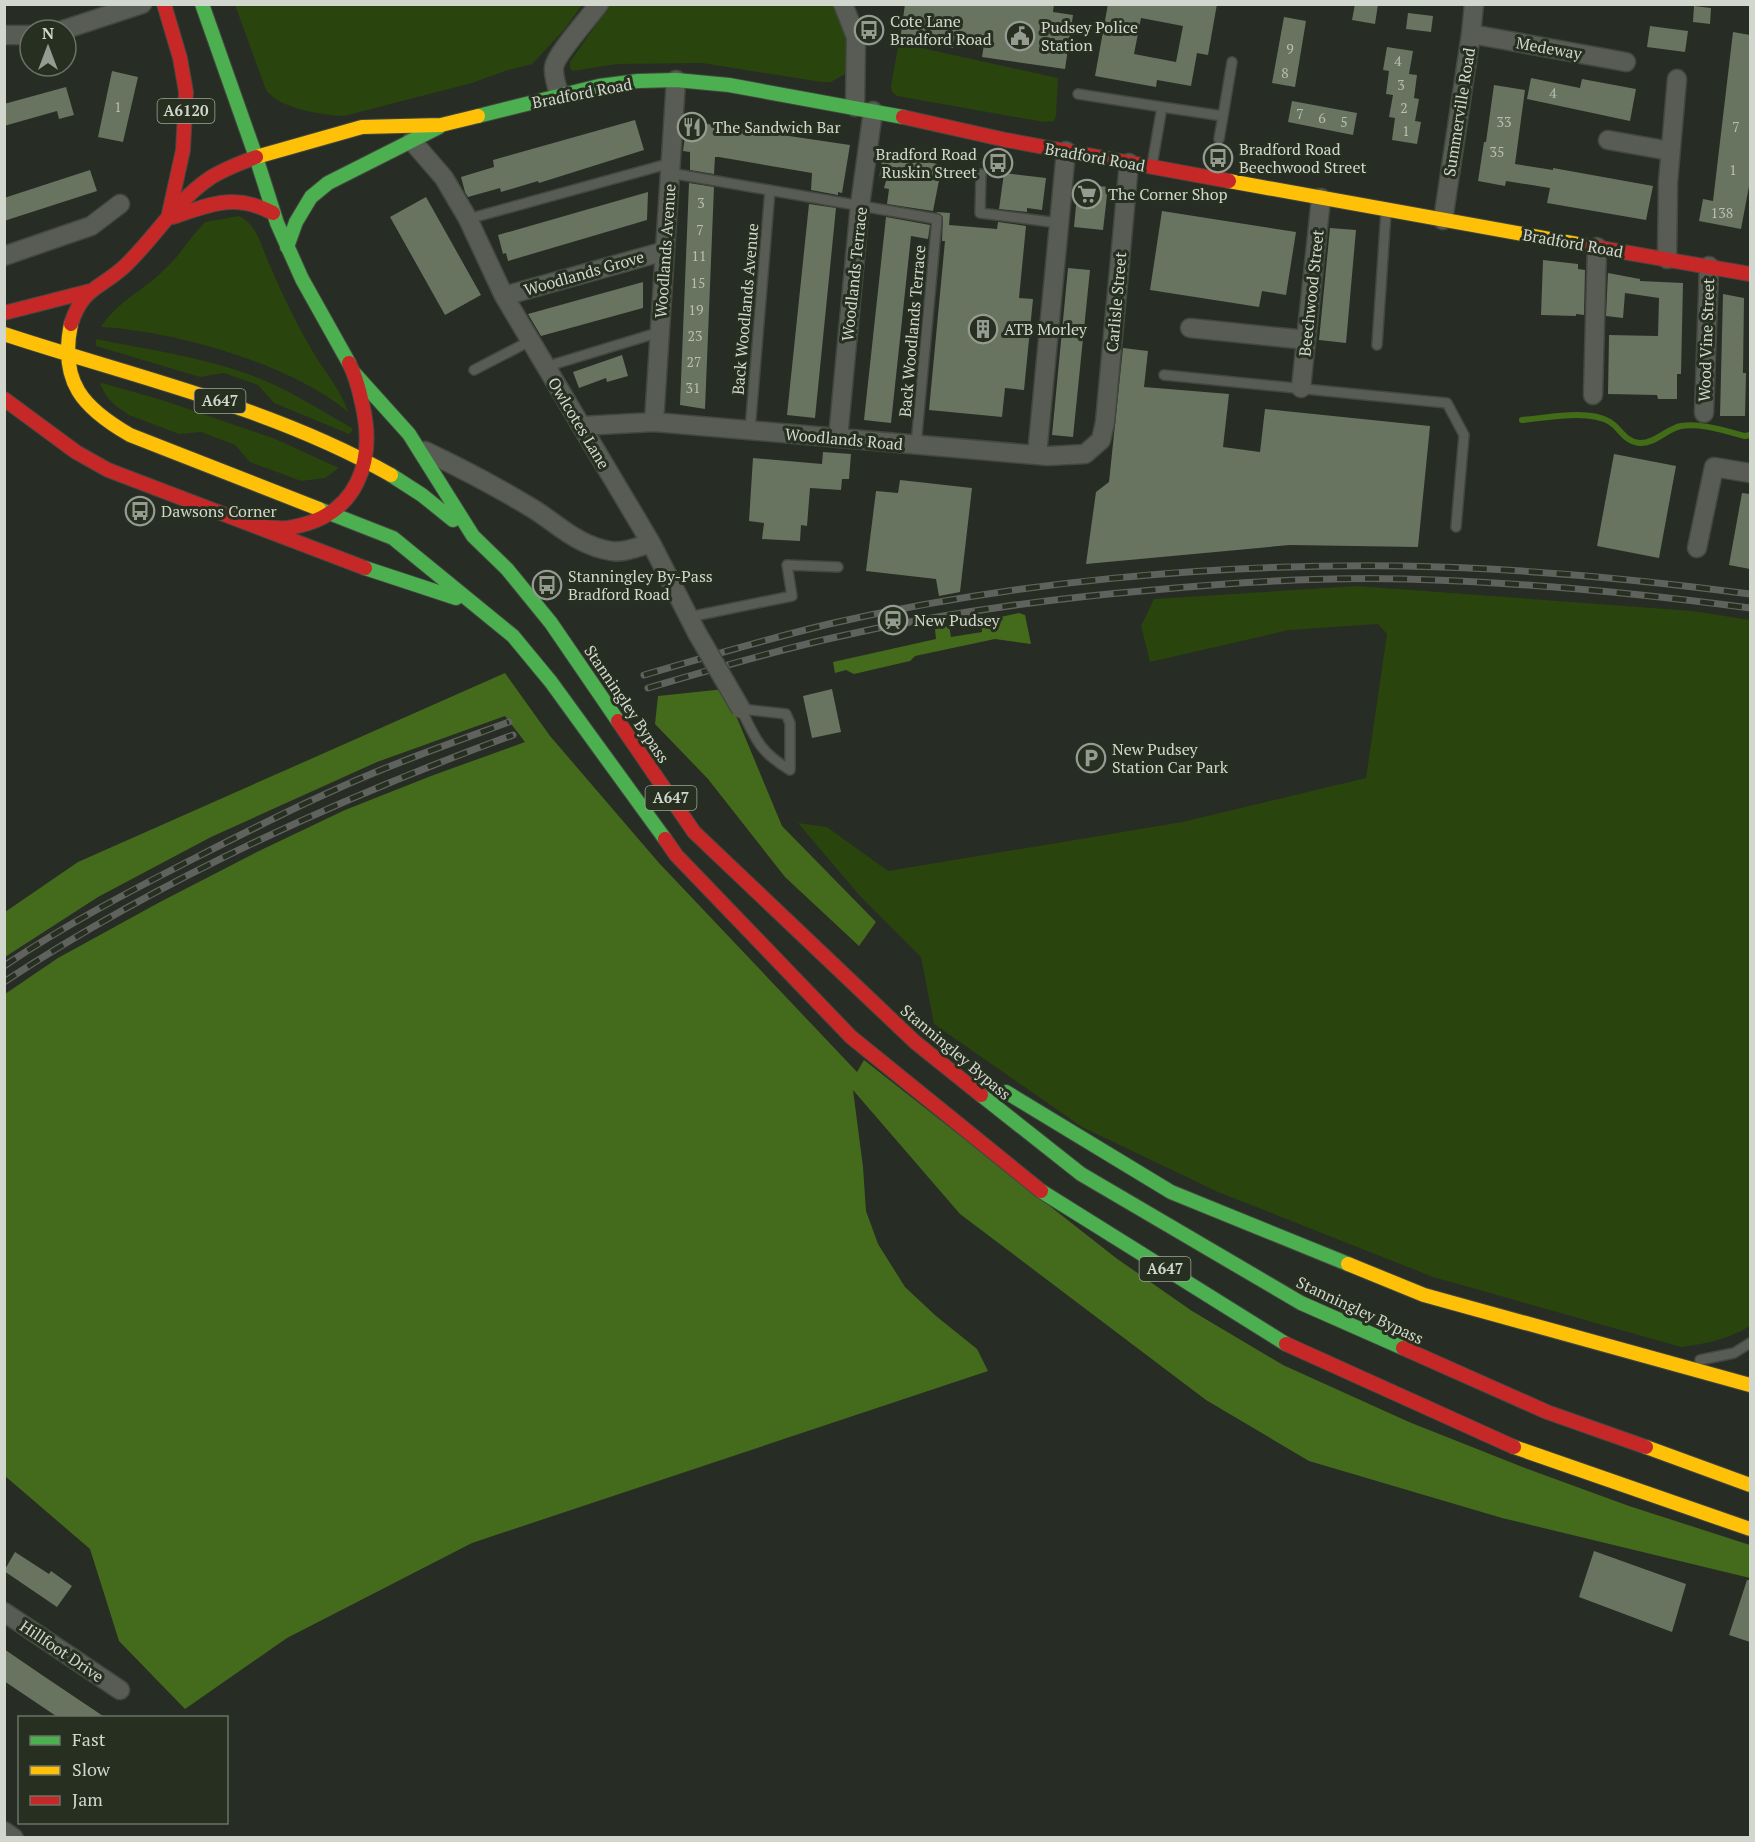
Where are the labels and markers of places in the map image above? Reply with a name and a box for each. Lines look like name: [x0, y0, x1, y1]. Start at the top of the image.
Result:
place label: Cote Lane Bradford Road: [890, 10, 992, 50]
bus stop icon: Cote Lane Bradford Road: [853, 14, 885, 46]
place label: Pudsey Police Station: [1041, 16, 1138, 56]
public building icon: Pudsey Police Station: [1004, 20, 1036, 52]
restaurant icon: The Sandwich Bar: [676, 111, 708, 143]
place label: The Sandwich Bar: [713, 116, 841, 138]
place label: Bradford Road Beechwood Street: [1239, 138, 1366, 178]
bus stop icon: Bradford Road Beechwood Street: [1202, 142, 1234, 174]
place label: Bradford Road Ruskin Street: [875, 143, 977, 183]
bus stop icon: Bradford Road Ruskin Street: [982, 147, 1014, 179]
supermarket icon: The Corner Shop: [1071, 178, 1103, 210]
place label: The Corner Shop: [1108, 183, 1228, 205]
building icon: ATB Morley: [967, 313, 999, 345]
place label: ATB Morley: [1004, 318, 1088, 340]
bus stop icon: Dawsons Corner: [124, 495, 156, 527]
place label: Dawsons Corner: [161, 500, 278, 522]
place label: Stanningley By-Pass Bradford Road: [568, 565, 713, 605]
bus stop icon: Stanningley By-Pass Bradford Road: [531, 569, 563, 601]
station icon: New Pudsey: [877, 604, 909, 636]
place label: New Pudsey: [914, 609, 1001, 631]
place label: New Pudsey Station Car Park: [1112, 738, 1229, 778]
parking icon: New Pudsey Station Car Park: [1075, 742, 1107, 774]

